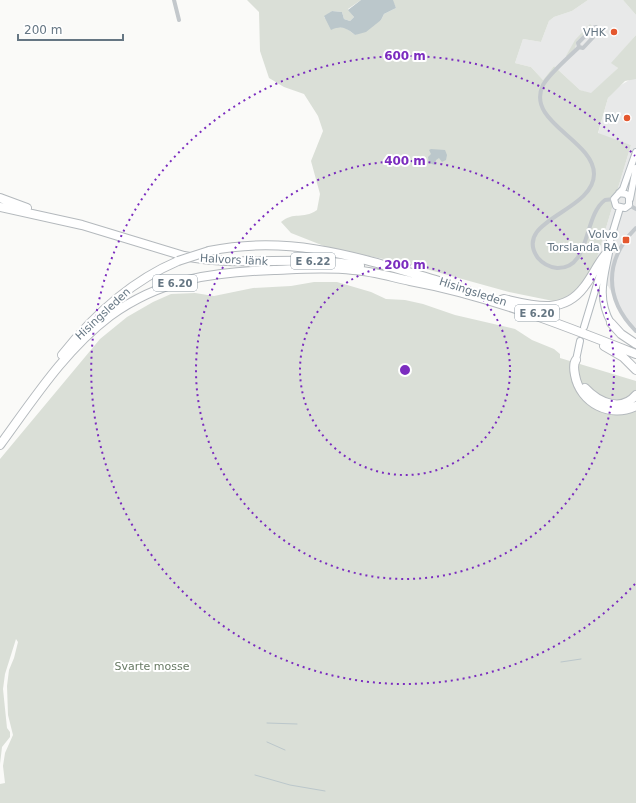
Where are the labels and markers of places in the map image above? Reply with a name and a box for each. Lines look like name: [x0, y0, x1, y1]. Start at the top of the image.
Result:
place label: VHK: [583, 26, 607, 39]
marker: VHK: [609, 27, 619, 37]
place label: RV: [604, 112, 619, 125]
marker: RV: [622, 113, 632, 123]
place label: Volvo Torslanda RA: [546, 228, 618, 254]
marker: Volvo Torslanda RA: [621, 235, 631, 245]
centre of rings: [398, 363, 412, 377]

